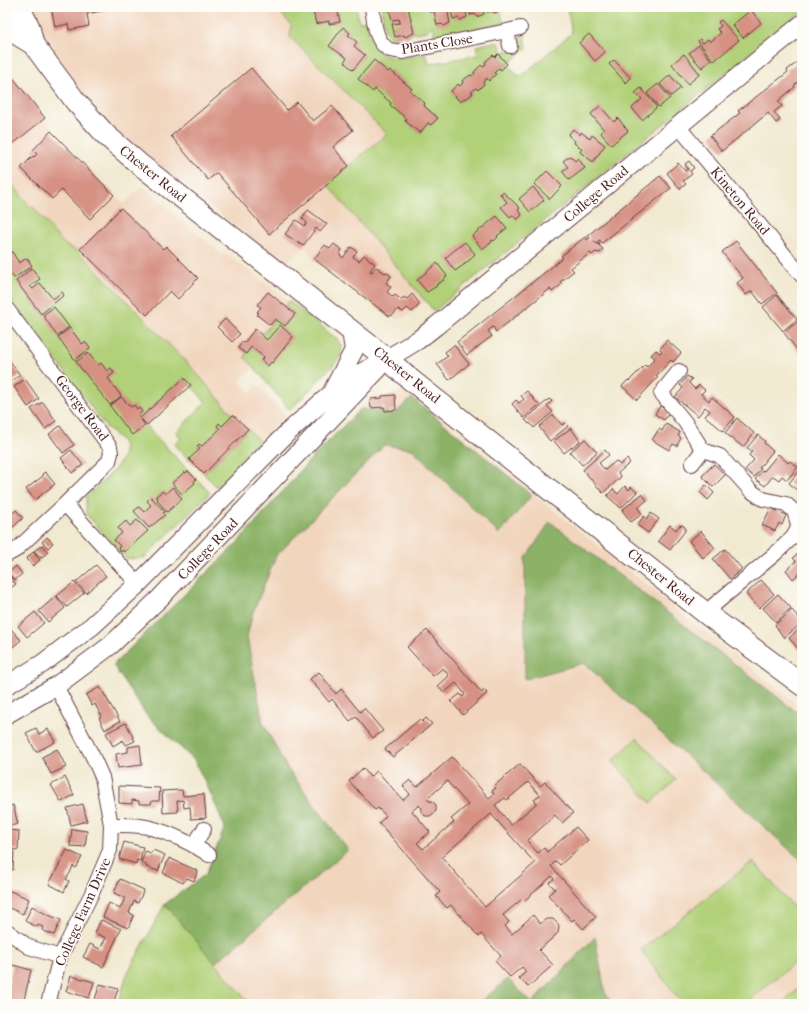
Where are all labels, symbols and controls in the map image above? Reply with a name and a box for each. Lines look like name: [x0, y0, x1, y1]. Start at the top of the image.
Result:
street label: Plants Close: [400, 30, 474, 58]
street label: Chester Road: [116, 142, 190, 206]
street label: College Road: [560, 162, 632, 226]
street label: Kineton Road: [707, 164, 774, 239]
street label: Chester Road: [370, 343, 444, 407]
street label: George Road: [52, 372, 113, 445]
street label: College Road: [174, 514, 242, 584]
street label: Chester Road: [624, 545, 698, 609]
street label: College Farm Drive: [51, 855, 115, 969]

